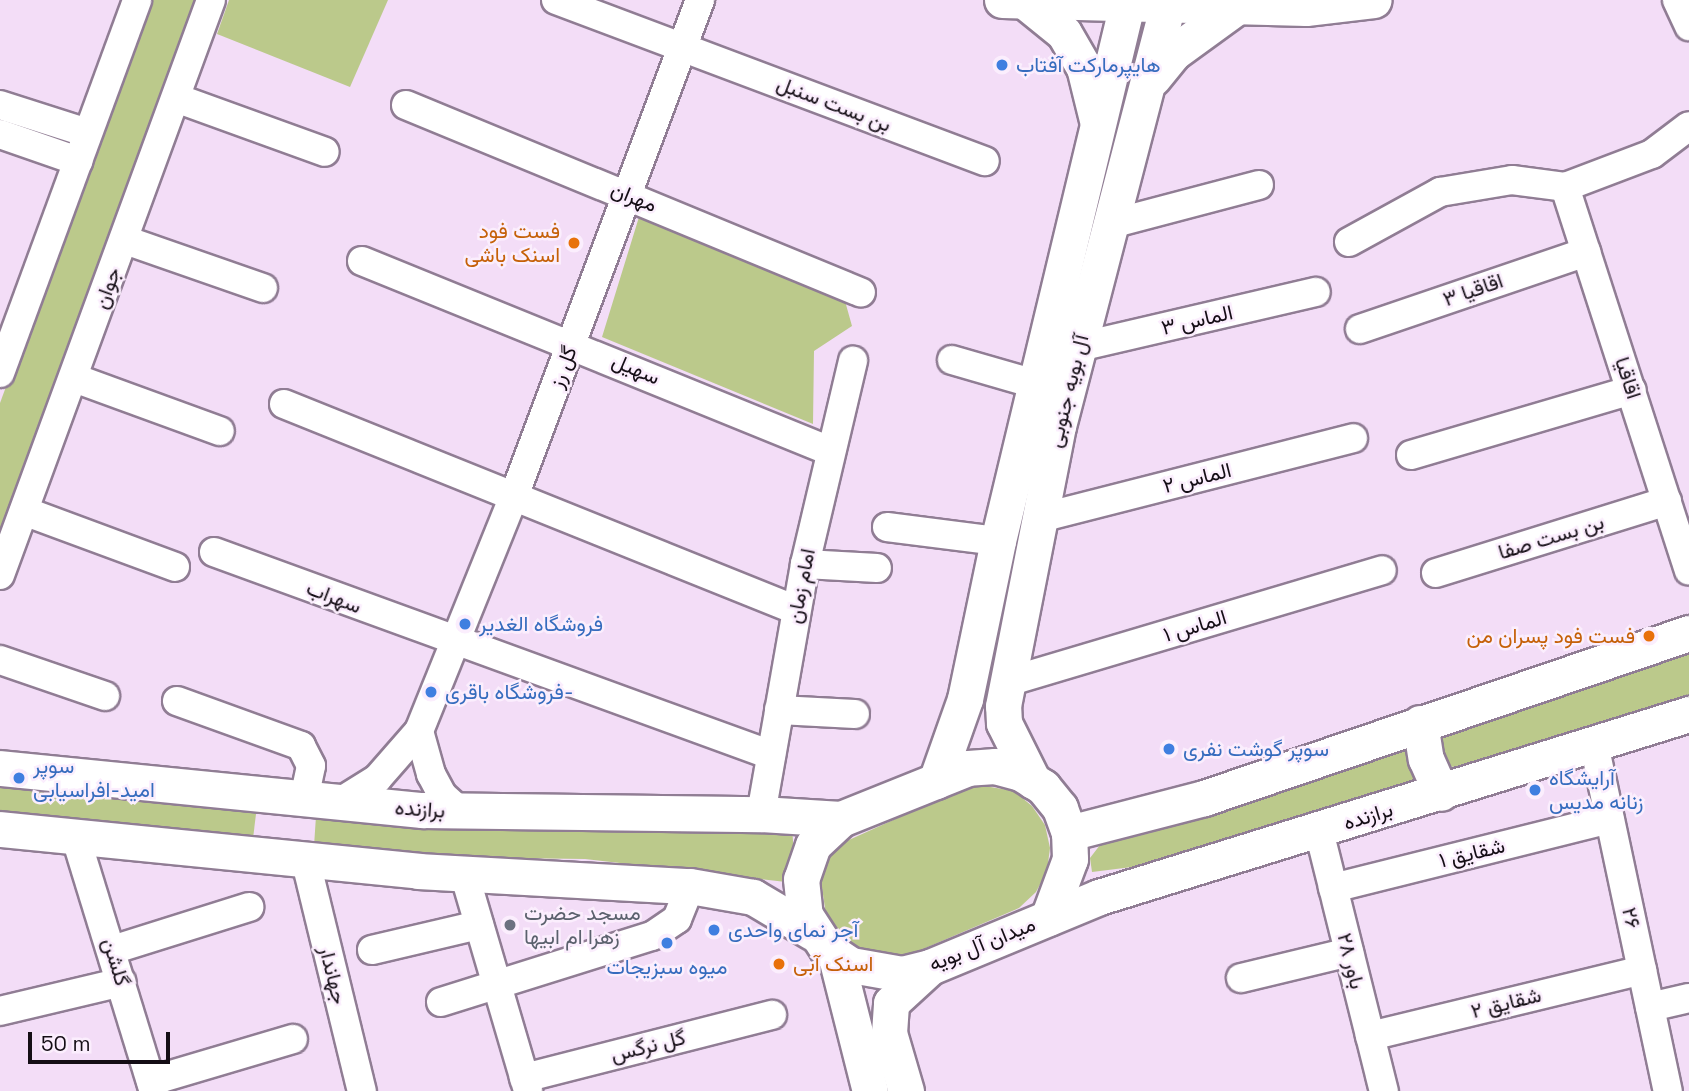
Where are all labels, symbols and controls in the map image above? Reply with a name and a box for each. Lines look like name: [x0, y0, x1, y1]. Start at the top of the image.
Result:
place label: هایپرمارکت آفتاب: [1016, 52, 1161, 78]
marker: هایپرمارکت آفتاب: [994, 57, 1010, 73]
street label: بن بست سنبل: [773, 71, 895, 137]
street label: مهران: [607, 176, 661, 218]
place label: فست فود اسنک باشی: [464, 218, 560, 268]
marker: فست فود اسنک باشی: [566, 235, 582, 251]
street label: جوان: [88, 264, 126, 312]
street label: اقاقیا ۳: [1440, 268, 1506, 312]
street label: الماس ۳: [1159, 300, 1235, 340]
street label: آل بویه جنوبی: [1042, 332, 1094, 450]
street label: گل رز: [544, 342, 582, 392]
street label: سهیل: [608, 348, 664, 390]
street label: اقاقیا: [1609, 354, 1647, 402]
street label: الماس ۲: [1160, 457, 1234, 499]
street label: بن بست صفا: [1495, 509, 1607, 565]
street label: امام زمان: [781, 546, 821, 626]
street label: سهراب: [303, 575, 365, 619]
street label: الماس ۱: [1160, 604, 1230, 648]
place label: فروشگاه الغدیر: [479, 611, 603, 637]
marker: فروشگاه الغدیر: [457, 616, 473, 632]
place label: فست فود پسران من: [1467, 623, 1635, 649]
marker: فست فود پسران من: [1641, 628, 1657, 644]
place label: فروشگاه باقری-: [445, 679, 573, 705]
marker: فروشگاه باقری-: [423, 684, 439, 700]
place label: سوپر گوشت نفری: [1183, 736, 1329, 762]
marker: سوپر گوشت نفری: [1161, 741, 1177, 757]
place label: سوپر امید-افراسیابی: [33, 753, 155, 803]
place label: آرایشگاه زنانه مدیس: [1549, 765, 1643, 815]
marker: سوپر امید-افراسیابی: [11, 770, 27, 786]
marker: آرایشگاه زنانه مدیس: [1527, 782, 1543, 798]
street label: برازنده: [394, 795, 446, 823]
street label: برازنده: [1340, 797, 1396, 835]
street label: شقایق ۱: [1437, 833, 1507, 873]
place label: مسجد حضرت زهرا ام ابیها: [524, 900, 641, 950]
street label: ۲۶: [1616, 905, 1646, 931]
street label: میدان آل بویه: [925, 911, 1039, 977]
marker: مسجد حضرت زهرا ام ابیها: [502, 917, 518, 933]
place label: آجر نمای واحدی: [728, 917, 858, 943]
marker: آجر نمای واحدی: [706, 922, 722, 938]
street label: باور ۲۸: [1332, 930, 1370, 992]
street label: گلشن: [97, 935, 135, 989]
marker: میوه سبزیجات: [659, 935, 675, 951]
street label: جهاندار: [314, 943, 352, 1007]
place label: اسنک آبی: [793, 951, 873, 977]
place label: میوه سبزیجات: [606, 954, 728, 980]
marker: اسنک آبی: [771, 956, 787, 972]
street label: شقایق ۲: [1468, 982, 1544, 1024]
scale bar: [32, 1018, 173, 1062]
street label: گل نرگس: [608, 1025, 688, 1067]
text: 50 m: [41, 1030, 91, 1057]

